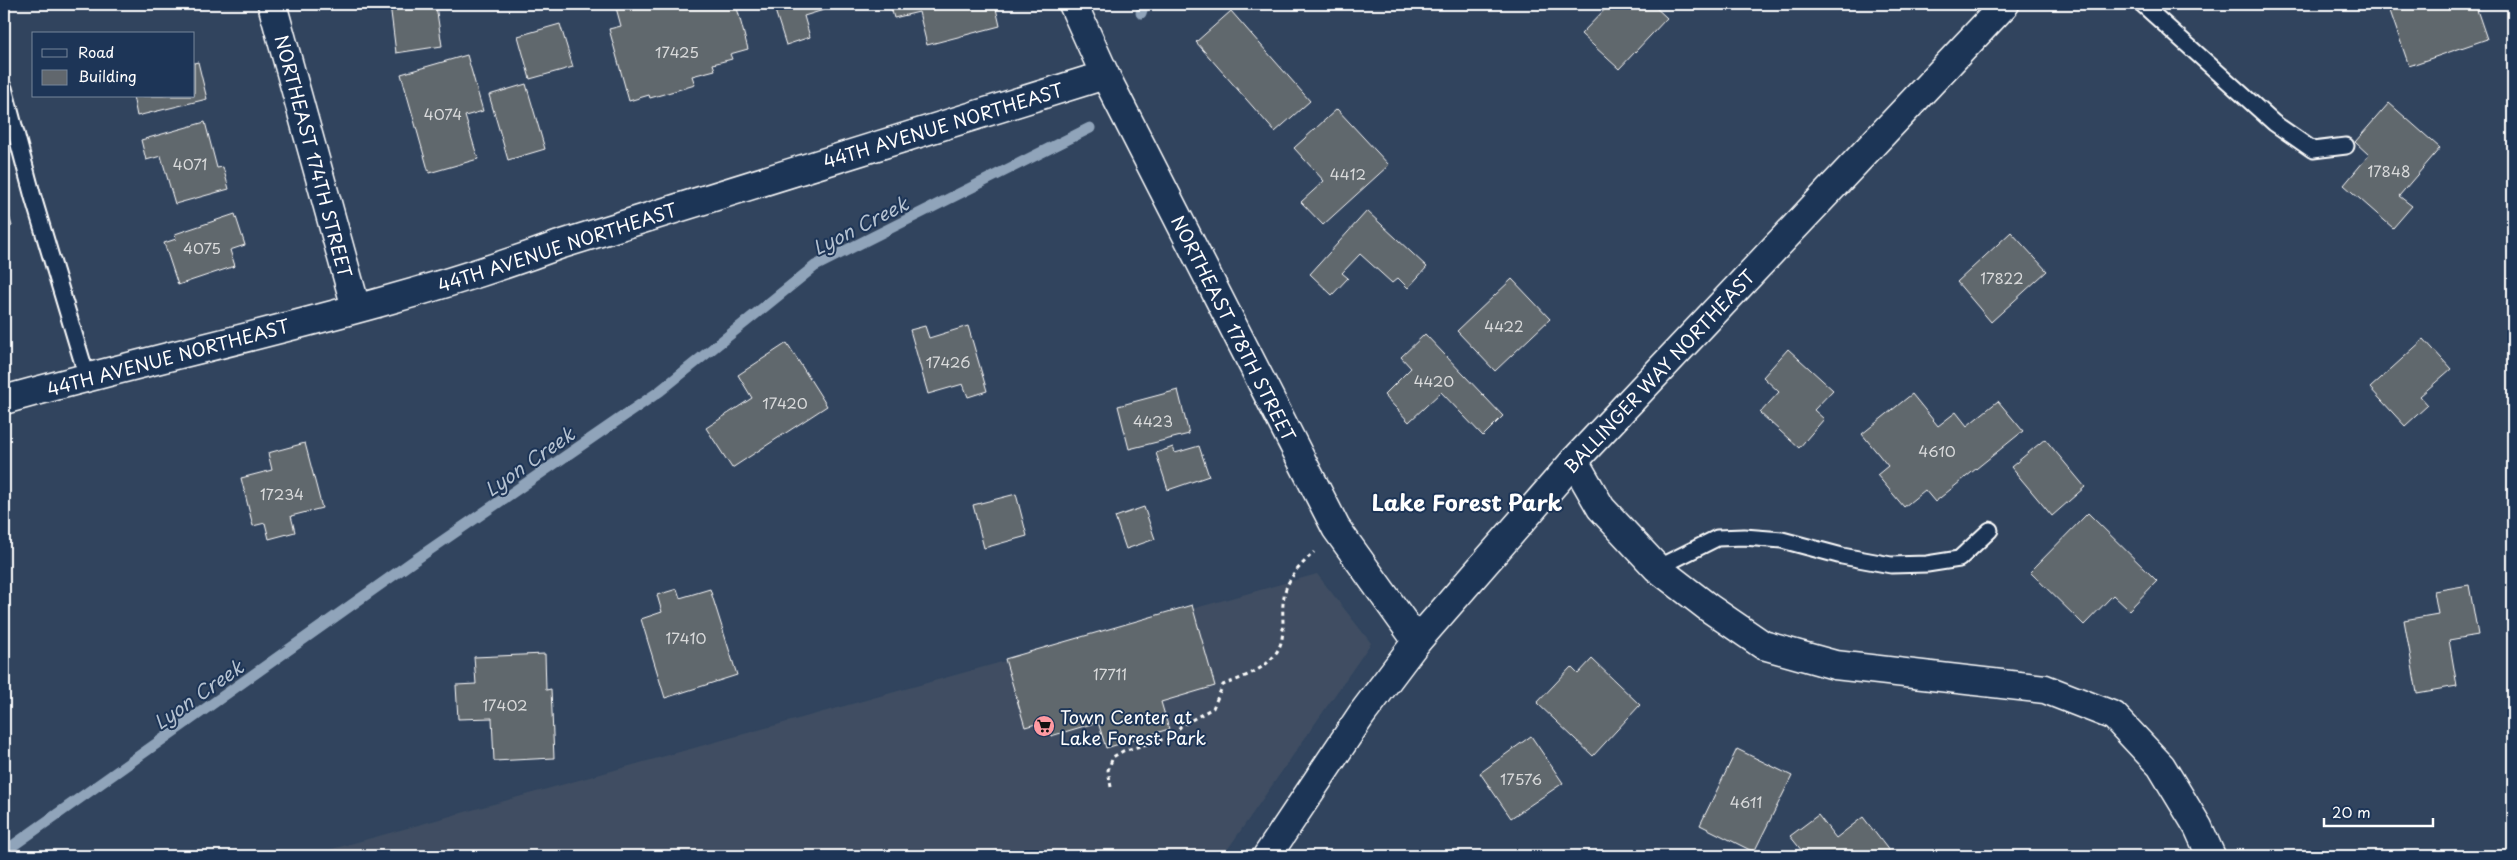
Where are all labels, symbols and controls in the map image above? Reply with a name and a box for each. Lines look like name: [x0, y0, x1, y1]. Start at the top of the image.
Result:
legend: [32, 32, 195, 98]
street label: NORTHEAST 174TH STREET: [269, 32, 359, 280]
text: Road: [78, 40, 114, 63]
house number: 17425: [655, 40, 699, 63]
text: Building: [78, 64, 137, 87]
street label: 44TH AVENUE NORTHEAST: [820, 75, 1067, 174]
house number: 4074: [424, 102, 462, 125]
house number: 4071: [173, 152, 207, 175]
house number: 17848: [2367, 159, 2411, 182]
house number: 4412: [1330, 162, 1366, 185]
water label: Lyon Creek: [807, 188, 914, 261]
street label: 44TH AVENUE NORTHEAST: [434, 195, 681, 298]
street label: NORTHEAST 178TH STREET: [1165, 210, 1303, 446]
house number: 4075: [183, 236, 221, 259]
street label: BALLINGER WAY NORTHEAST: [1557, 263, 1761, 479]
house number: 17822: [1980, 266, 2024, 289]
street label: 44TH AVENUE NORTHEAST: [44, 311, 293, 402]
house number: 4422: [1484, 314, 1524, 337]
house number: 17426: [926, 350, 970, 373]
house number: 4420: [1414, 369, 1454, 392]
house number: 17420: [762, 391, 808, 414]
house number: 4423: [1133, 409, 1173, 432]
water label: Lyon Creek: [478, 419, 581, 502]
house number: 4610: [1918, 439, 1956, 462]
house number: 17234: [260, 482, 304, 505]
district label: Lake Forest Park: [1372, 485, 1563, 518]
house number: 17410: [665, 626, 707, 649]
water label: Lyon Creek: [147, 652, 250, 735]
house number: 17711: [1093, 662, 1127, 685]
house number: 17402: [482, 693, 528, 716]
place label: Town Center at Lake Forest Park: [1060, 703, 1206, 751]
supermarket icon: Town Center at Lake Forest Park: [1032, 714, 1056, 738]
house number: 17576: [1500, 767, 1542, 790]
house number: 4611: [1730, 790, 1762, 813]
scale bar: [2324, 795, 2433, 827]
text: 20 m: [2332, 800, 2371, 823]

